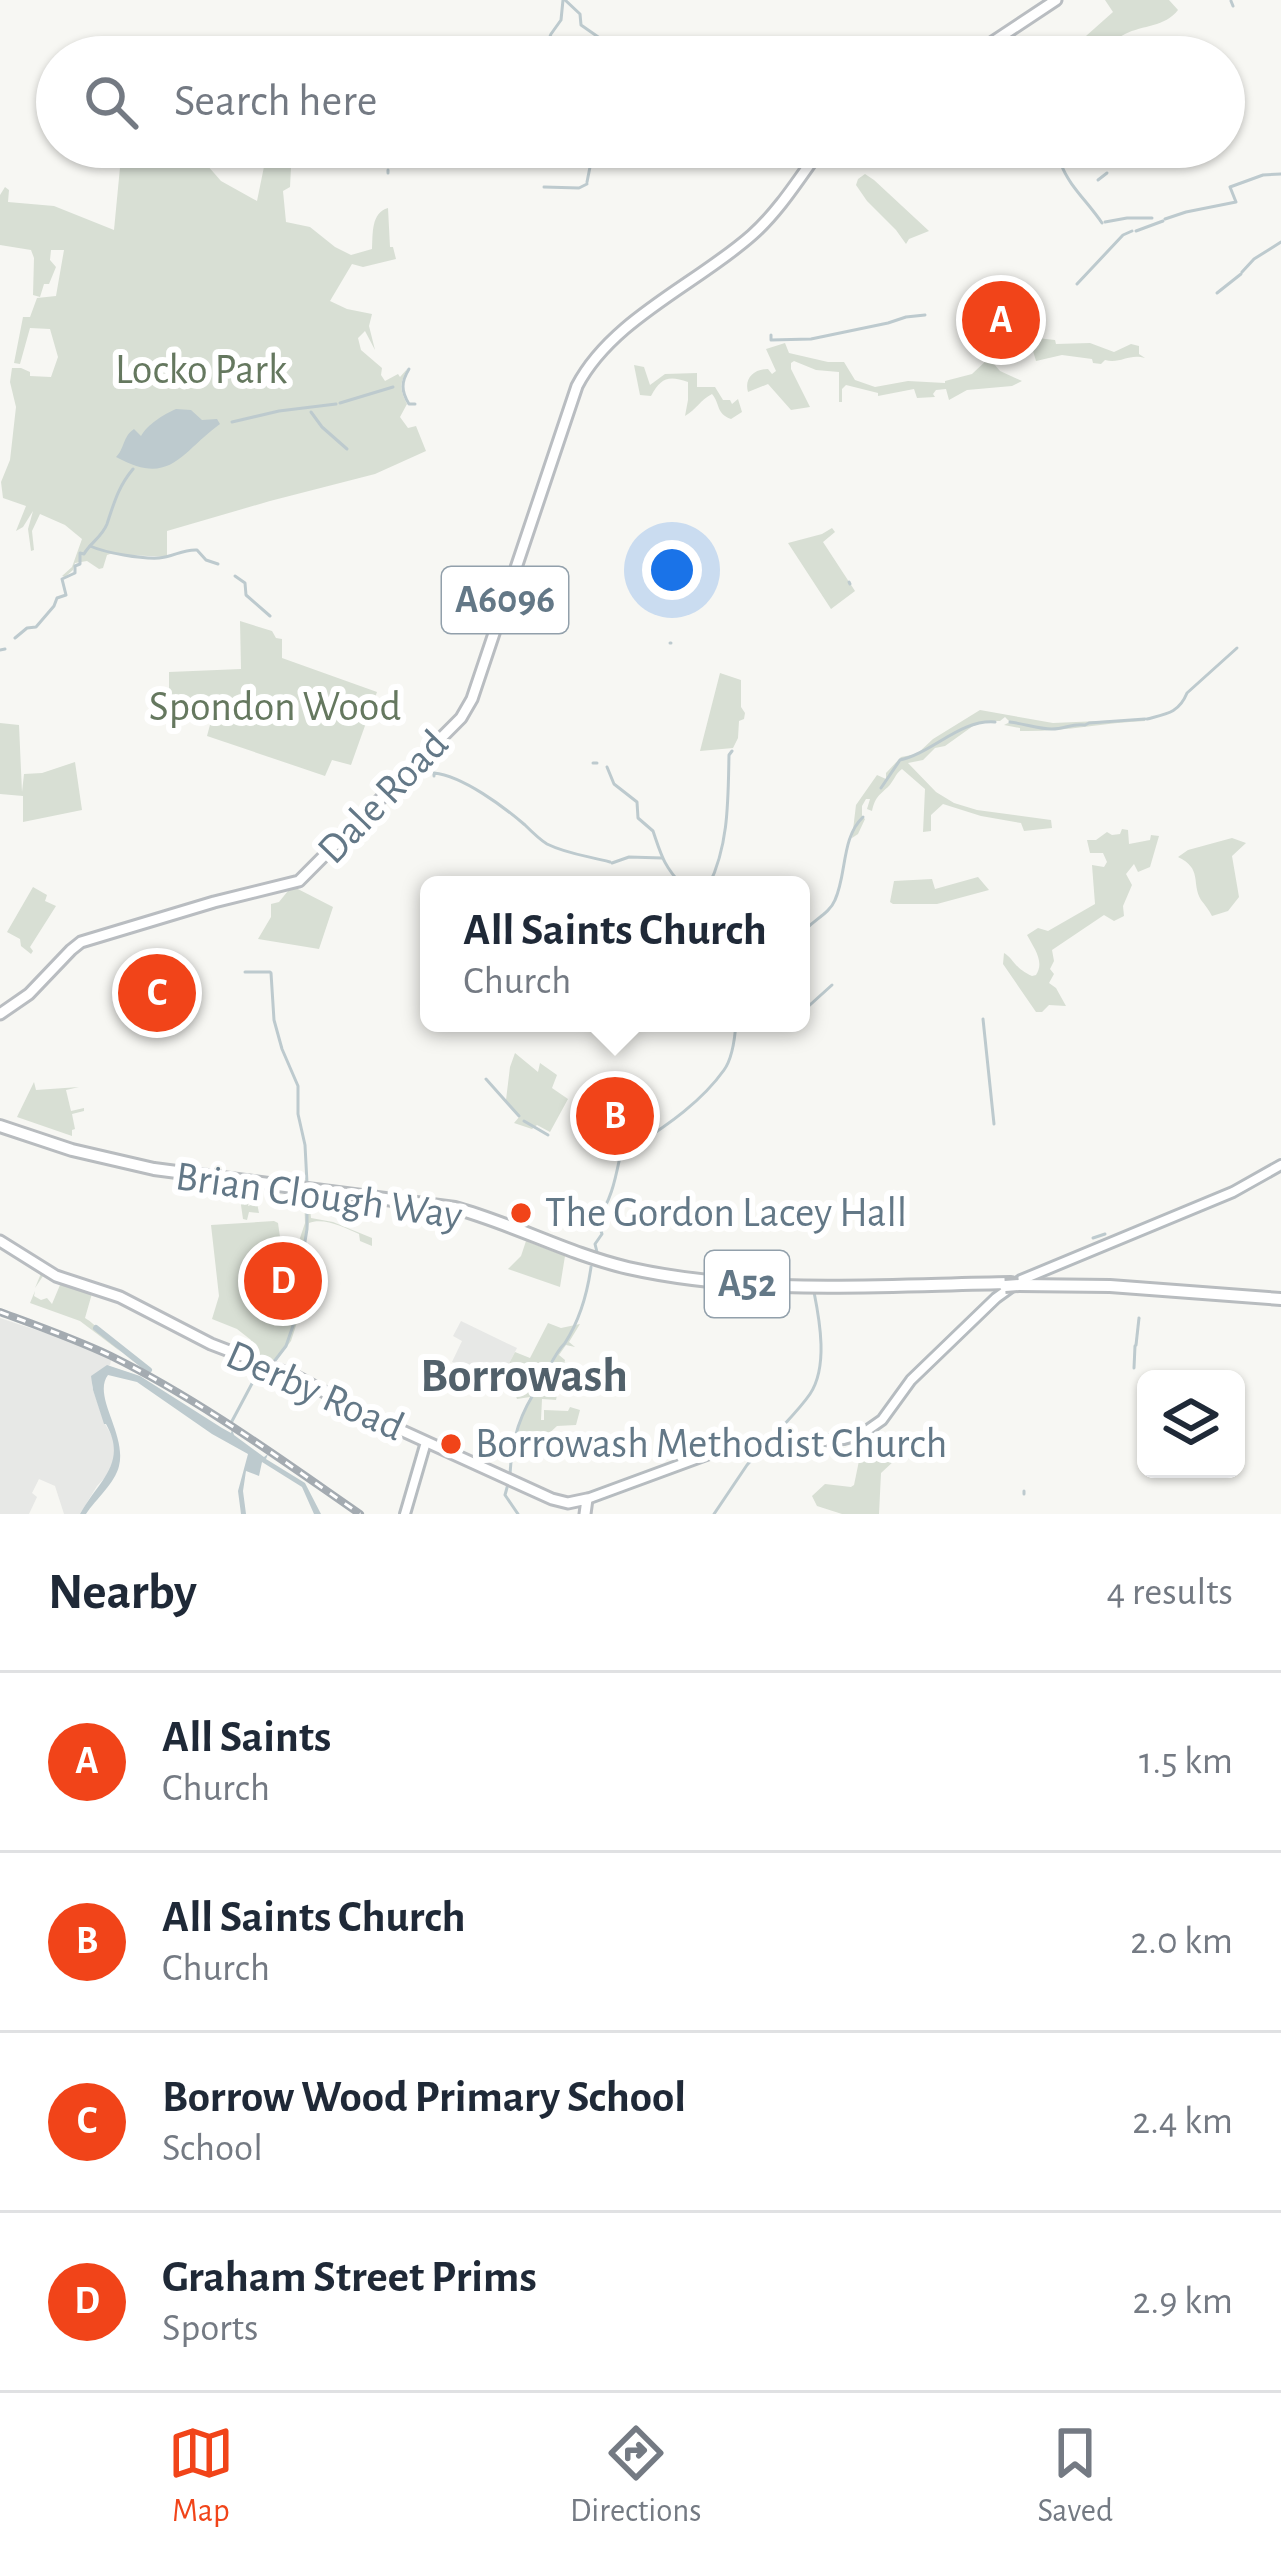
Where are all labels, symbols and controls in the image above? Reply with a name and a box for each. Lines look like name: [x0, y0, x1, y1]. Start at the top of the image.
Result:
search box: [36, 36, 1245, 168]
icon: search: [78, 69, 144, 135]
text: Search here: [174, 79, 377, 124]
pin: A: [962, 275, 1040, 365]
park label: Locko Park: [115, 349, 287, 391]
your location: [642, 540, 702, 600]
road number: A6096: [442, 567, 568, 633]
park label: Spondon Wood: [149, 686, 401, 728]
street label: Dale Road: [310, 722, 456, 872]
popup: [420, 876, 810, 1032]
text: All Saints Church: [463, 908, 767, 953]
pin: C: [118, 948, 196, 1038]
text: Church: [463, 962, 571, 1001]
pin: B: [576, 1071, 654, 1161]
street label: Brian Clough Way: [173, 1155, 465, 1237]
place label: The Gordon Lacey Hall: [545, 1192, 907, 1234]
marker: The Gordon Lacey Hall: [508, 1200, 534, 1226]
pin: D: [244, 1236, 322, 1326]
road number: A52: [705, 1251, 789, 1317]
street label: Derby Road: [220, 1333, 410, 1449]
district label: Borrowash: [420, 1353, 628, 1401]
map controls: [1137, 1370, 1245, 1478]
button: layers: [1137, 1370, 1245, 1478]
place label: Borrowash Methodist Church: [475, 1423, 947, 1465]
marker: Borrowash Methodist Church: [438, 1431, 464, 1457]
text: Nearby: [48, 1567, 197, 1618]
text: 4 results: [1106, 1573, 1233, 1612]
text: All Saints: [162, 1715, 331, 1760]
text: A: [75, 1742, 99, 1781]
text: 1.5 km: [1139, 1742, 1233, 1781]
text: Church: [162, 1769, 270, 1808]
text: All Saints Church: [162, 1895, 465, 1940]
text: B: [76, 1922, 98, 1961]
text: 2.0 km: [1130, 1922, 1233, 1961]
text: Church: [162, 1949, 270, 1988]
text: Borrow Wood Primary School: [162, 2075, 686, 2120]
text: C: [77, 2102, 97, 2141]
text: 2.4 km: [1132, 2102, 1233, 2141]
text: School: [162, 2129, 263, 2168]
text: Graham Street Prims: [162, 2255, 537, 2300]
text: D: [74, 2282, 100, 2321]
text: 2.9 km: [1133, 2282, 1233, 2321]
text: Sports: [162, 2309, 259, 2348]
tab: Map: [168, 2420, 234, 2532]
tab: Directions: [570, 2420, 701, 2532]
tab: Saved: [1037, 2420, 1113, 2532]

